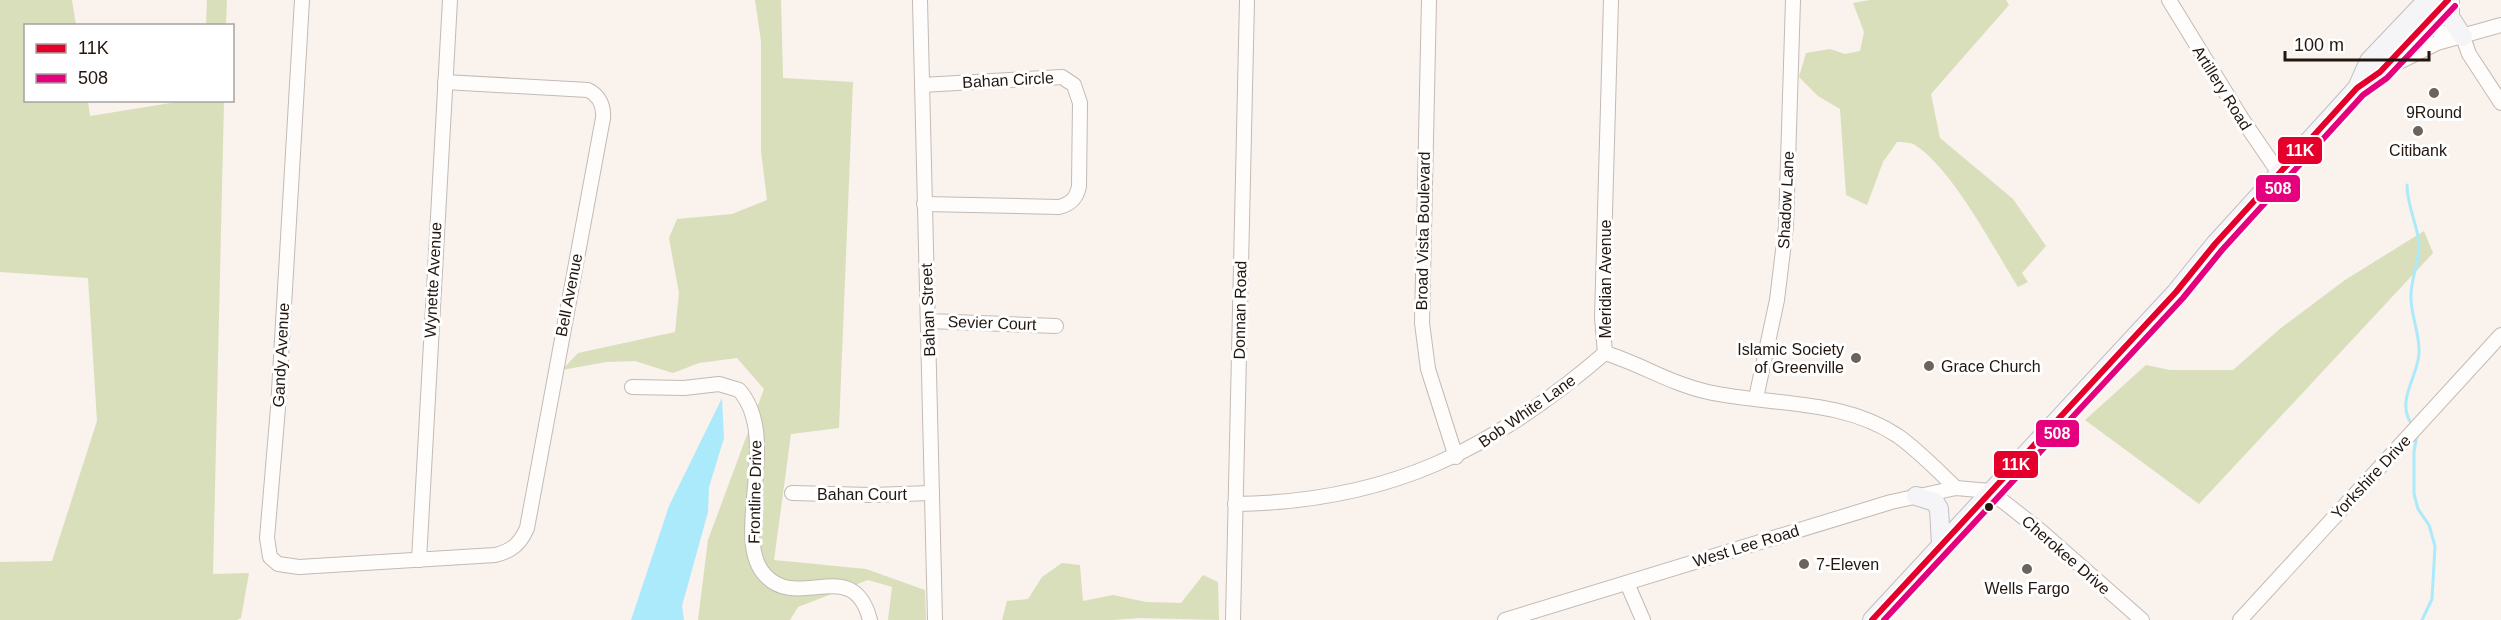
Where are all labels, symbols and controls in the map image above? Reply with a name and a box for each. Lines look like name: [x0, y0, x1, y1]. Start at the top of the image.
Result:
legend: [24, 24, 234, 102]
scale bar: [2285, 24, 2429, 62]
text: 100 m: [2294, 35, 2344, 55]
text: 11K: [78, 38, 109, 58]
street label: Artillery Road: [2189, 43, 2255, 133]
text: 508: [78, 68, 108, 88]
street label: Bahan Circle: [962, 69, 1054, 91]
marker: 9Round: [2427, 86, 2441, 100]
place label: 9Round: [2406, 104, 2462, 121]
marker: Citibank: [2411, 124, 2425, 138]
line badge: 11K: [2277, 136, 2323, 165]
text: 11K: [2286, 142, 2315, 159]
place label: Citibank: [2389, 142, 2448, 159]
street label: Broad Vista Boulevard: [1413, 151, 1433, 311]
street label: Shadow Lane: [1775, 151, 1797, 249]
line badge: 508: [2255, 174, 2301, 203]
text: 508: [2265, 180, 2291, 197]
street label: Meridian Avenue: [1597, 219, 1614, 338]
street label: Wynette Avenue: [421, 221, 445, 338]
street label: Bell Avenue: [553, 252, 585, 338]
street label: Donnan Road: [1231, 260, 1249, 360]
street label: Bahan Street: [918, 262, 938, 357]
street label: Gandy Avenue: [270, 302, 292, 408]
street label: Sevier Court: [947, 313, 1037, 333]
place label: Islamic Society of Greenville: [1737, 341, 1844, 376]
marker: Islamic Society of Greenville: [1849, 351, 1863, 365]
place label: Grace Church: [1941, 358, 2041, 375]
marker: Grace Church: [1922, 359, 1936, 373]
street label: Bob White Lane: [1475, 371, 1579, 451]
line badge: 508: [2035, 419, 2080, 448]
text: 508: [2044, 425, 2070, 442]
street label: Yorkshire Drive: [2328, 432, 2414, 522]
street label: Frontline Drive: [746, 440, 764, 544]
line badge: 11K: [1993, 450, 2039, 479]
text: 11K: [2002, 456, 2031, 473]
street label: Bahan Court: [817, 486, 907, 503]
unlabelled marker: [1983, 501, 1995, 513]
street label: Cherokee Drive: [2018, 512, 2114, 598]
street label: West Lee Road: [1691, 522, 1801, 570]
place label: 7-Eleven: [1816, 556, 1879, 573]
marker: 7-Eleven: [1797, 557, 1811, 571]
marker: Wells Fargo: [2020, 562, 2034, 576]
place label: Wells Fargo: [1984, 580, 2070, 597]

